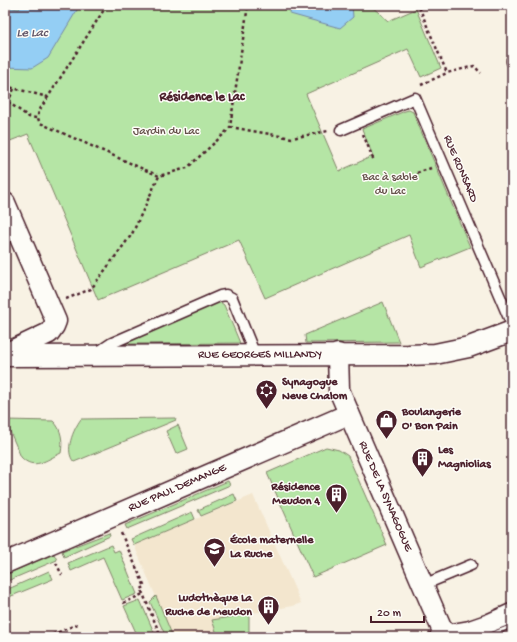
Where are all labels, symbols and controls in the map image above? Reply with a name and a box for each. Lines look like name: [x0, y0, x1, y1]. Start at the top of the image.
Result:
water label: Le Lac: [17, 26, 49, 41]
district label: Résidence le Lac: [159, 90, 246, 105]
park label: Jardin du Lac: [133, 125, 200, 139]
street label: RUE RONSARD: [440, 133, 481, 205]
park label: Bac à sable du Lac: [361, 171, 419, 199]
street label: RUE GEORGES MILLANDY: [198, 348, 322, 363]
place label: Synagogue Neve Chalom: [282, 376, 348, 404]
synagogue icon: Synagogue Neve Chalom: [253, 377, 279, 410]
place label: Boulangerie O' Bon Pain: [401, 406, 462, 434]
shop icon: Boulangerie O' Bon Pain: [374, 407, 400, 440]
street label: RUE DE LA SYNAGOGUE: [355, 439, 415, 554]
place label: Les Magniolias: [438, 444, 491, 472]
building icon: Les Magniolias: [409, 445, 435, 478]
street label: RUE PAUL DEMANGE: [127, 461, 229, 516]
place label: Résidence Meudon 4: [270, 481, 321, 509]
building icon: Résidence Meudon 4: [323, 482, 349, 515]
place label: École maternelle La Ruche: [229, 534, 314, 562]
school or university icon: École maternelle La Ruche: [201, 535, 227, 568]
place label: Ludothèque La Ruche de Meudon: [164, 592, 253, 620]
building icon: Ludothèque La Ruche de Meudon: [255, 593, 281, 626]
scale bar: [371, 598, 424, 624]
text: 20 m: [377, 607, 402, 621]

